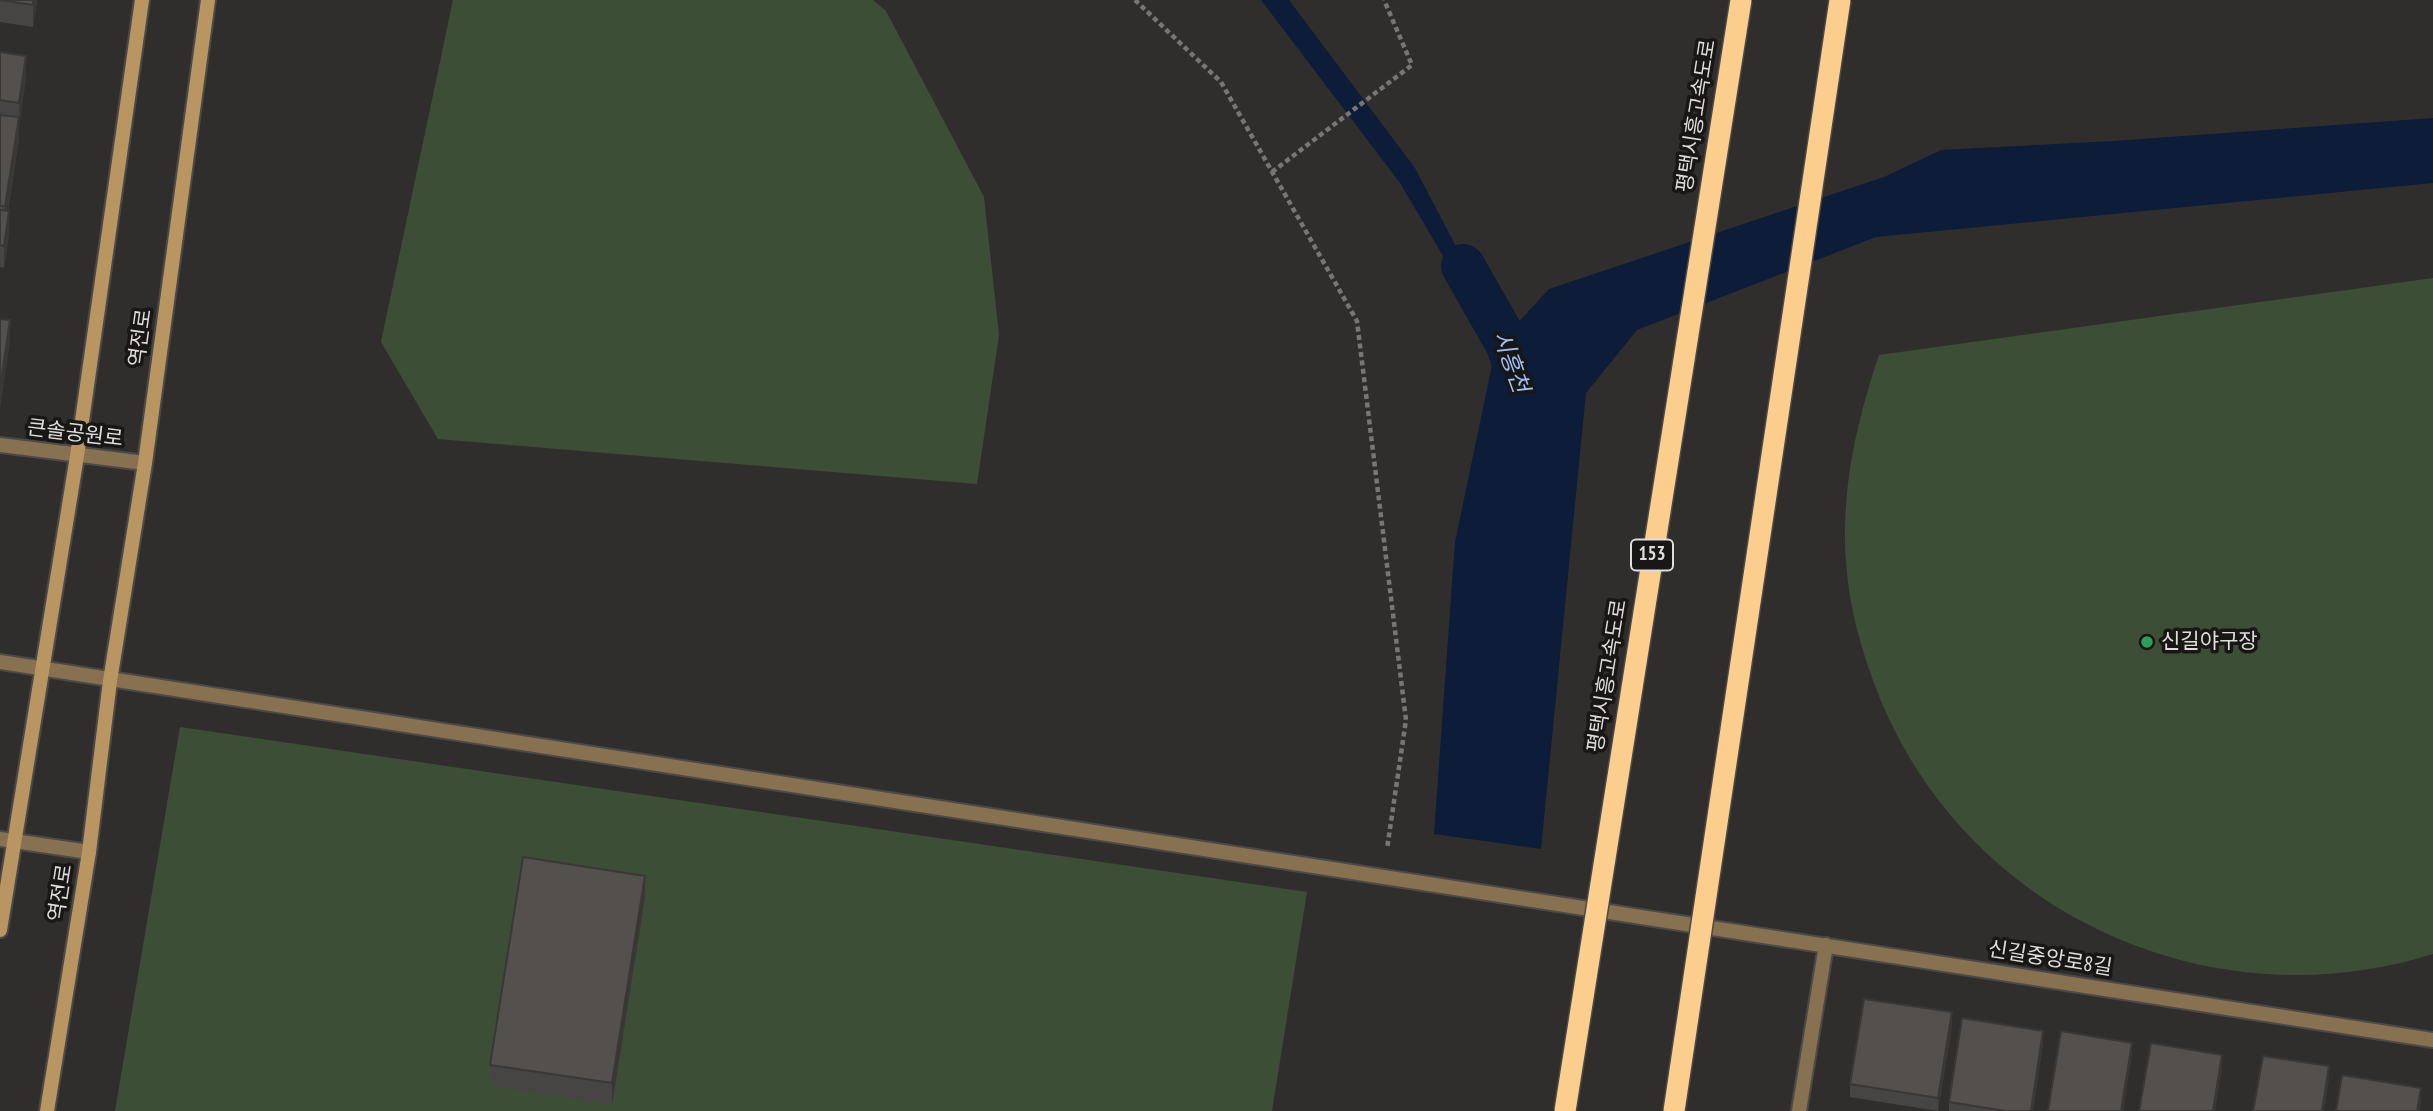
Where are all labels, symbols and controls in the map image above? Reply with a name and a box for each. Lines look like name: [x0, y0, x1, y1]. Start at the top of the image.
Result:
street label: 평택시흥고속도로: [1672, 38, 1722, 194]
street label: 역전로: [124, 308, 158, 368]
water label: 시흥천: [1486, 327, 1534, 397]
street label: 큰솔공원로: [26, 416, 124, 452]
road number: 153: [1631, 540, 1673, 570]
street label: 평택시흥고속도로: [1583, 598, 1633, 754]
place label: 신길야구장: [2161, 629, 2258, 655]
marker: 신길야구장: [2139, 634, 2155, 650]
street label: 역전로: [44, 862, 78, 924]
street label: 신길중앙로8길: [1986, 937, 2114, 981]

